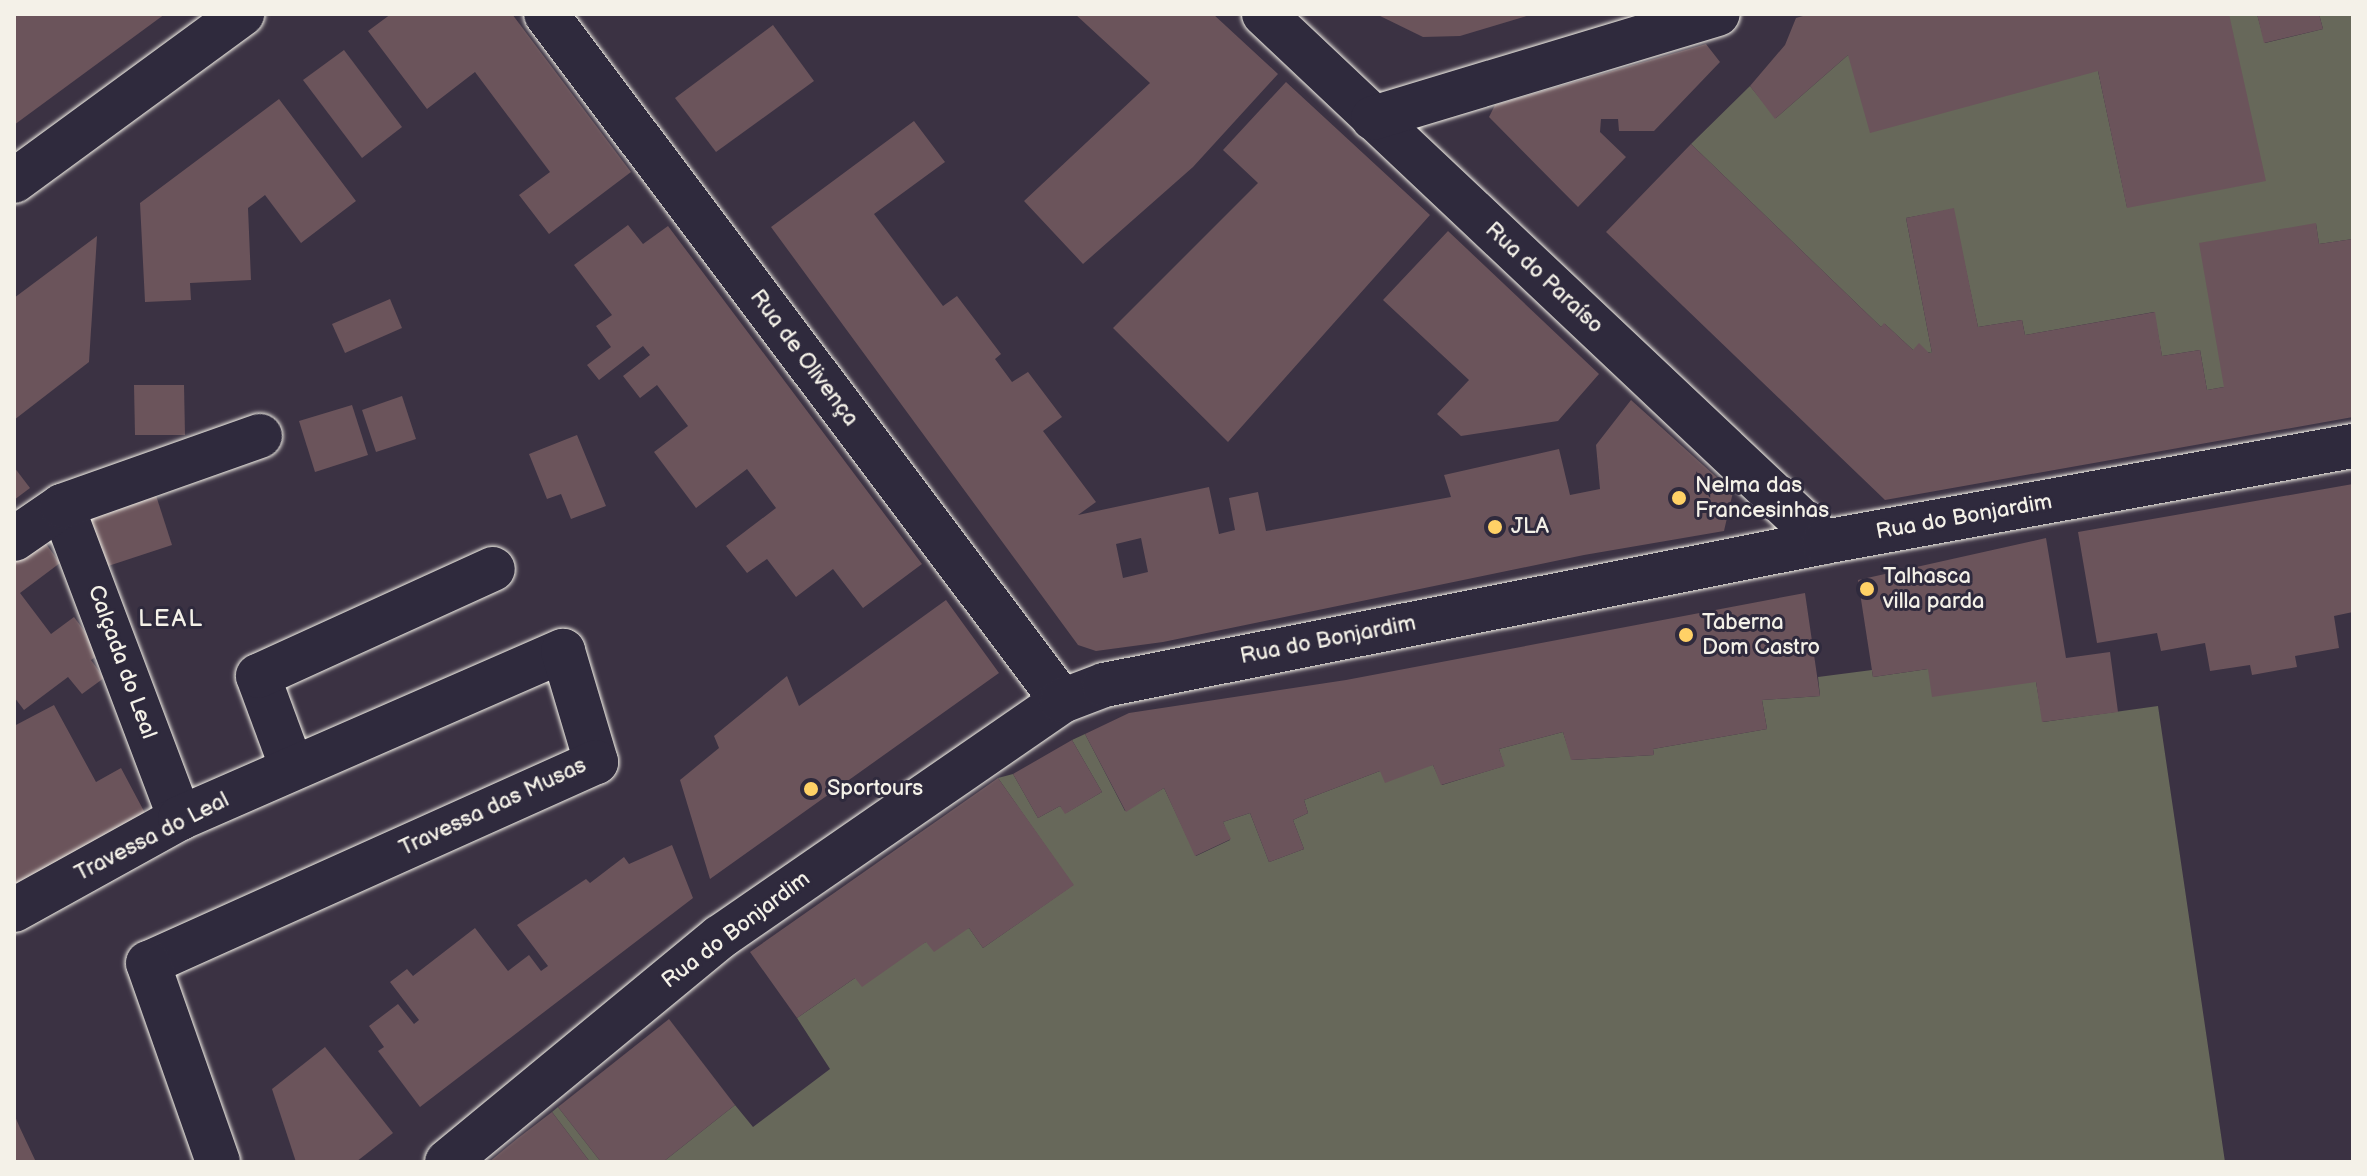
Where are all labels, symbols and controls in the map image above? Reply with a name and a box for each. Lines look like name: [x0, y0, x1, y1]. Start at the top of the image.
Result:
street label: Rua do Paraíso: [1480, 217, 1608, 339]
street label: Rua de Olivença: [744, 285, 864, 431]
place label: Nelma das Francesinhas: [1695, 472, 1829, 524]
marker: Nelma das Francesinhas: [1670, 489, 1688, 507]
street label: Rua do Bonjardim: [1874, 489, 2054, 545]
place label: JLA: [1511, 514, 1549, 540]
marker: JLA: [1486, 518, 1504, 536]
place label: Talhasca villa parda: [1883, 563, 1985, 614]
marker: Talhasca villa parda: [1858, 580, 1876, 598]
street label: Calçada do Leal: [82, 582, 162, 742]
district label: LEAL: [138, 605, 204, 633]
place label: Taberna Dom Castro: [1702, 609, 1820, 660]
street label: Rua do Bonjardim: [1238, 610, 1418, 670]
marker: Taberna Dom Castro: [1677, 626, 1695, 644]
street label: Travessa das Musas: [395, 752, 591, 862]
place label: Sportours: [827, 776, 923, 802]
marker: Sportours: [802, 780, 820, 798]
street label: Travessa do Leal: [71, 787, 233, 887]
street label: Rua do Bonjardim: [657, 866, 815, 994]

